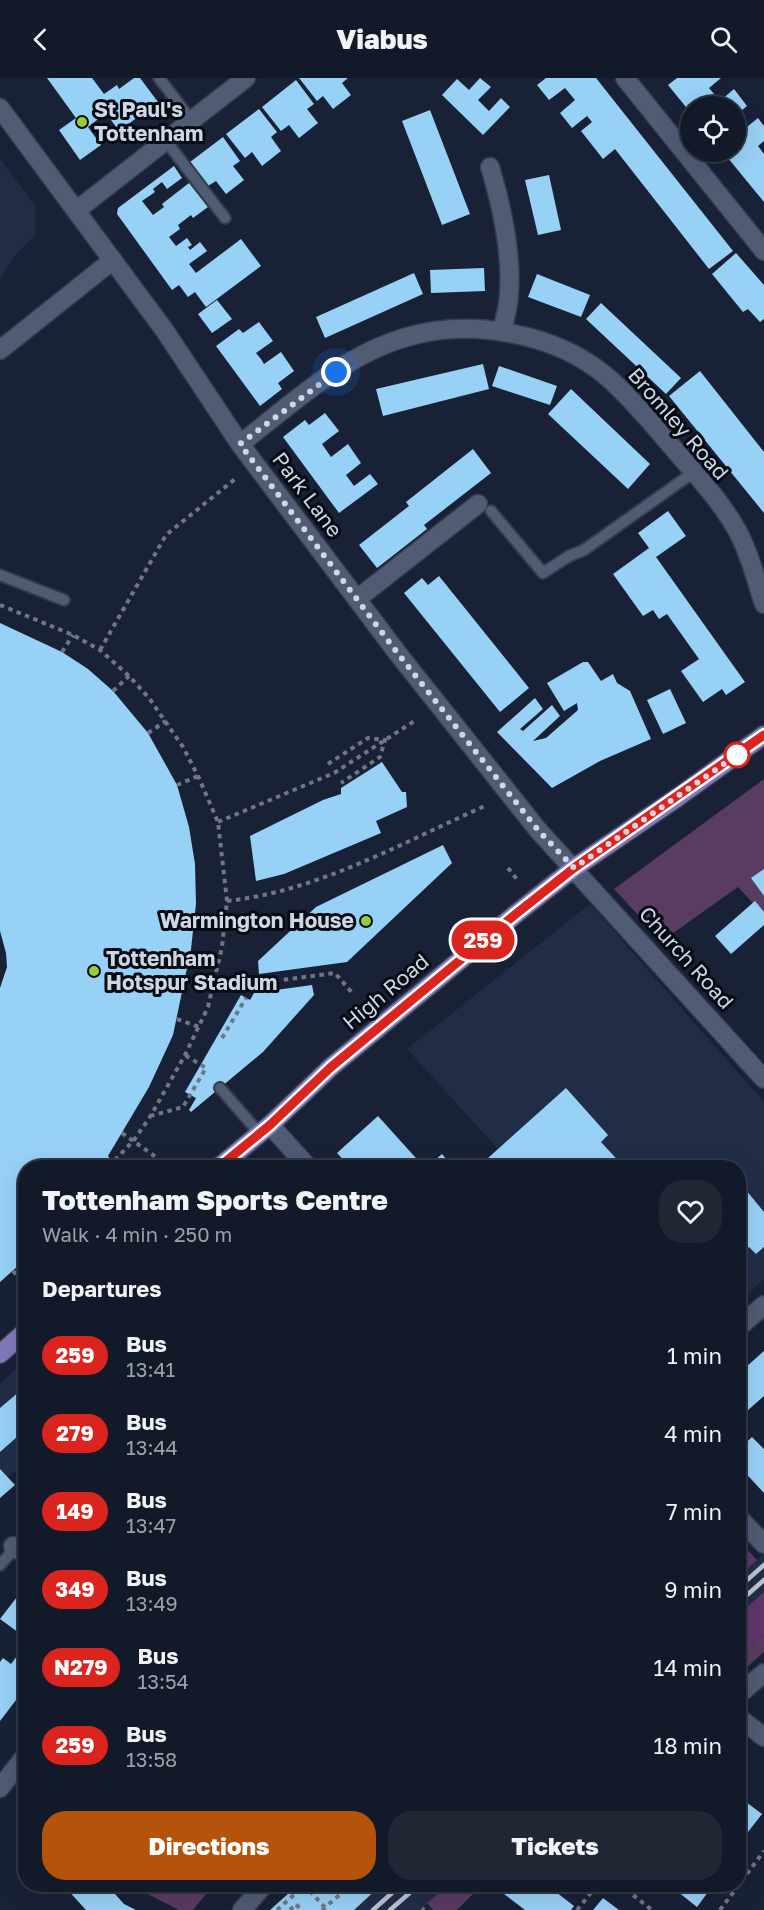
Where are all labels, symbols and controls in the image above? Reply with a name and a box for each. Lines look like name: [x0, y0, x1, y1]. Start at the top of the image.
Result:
icon: back: [24, 23, 57, 56]
text: Viabus: [336, 23, 428, 55]
icon: search: [707, 23, 740, 56]
place label: St Paul's Tottenham: [94, 96, 203, 146]
map controls: [680, 96, 746, 162]
button: locate: [680, 96, 746, 162]
marker: St Paul's Tottenham: [75, 115, 89, 129]
your location: [321, 357, 351, 387]
street label: Bromley Road: [623, 362, 734, 485]
street label: Park Lane: [267, 447, 348, 542]
unlabelled marker: [724, 742, 750, 768]
street label: Church Road: [634, 901, 740, 1014]
place label: Warmington House: [160, 907, 354, 933]
marker: Warmington House: [359, 914, 373, 928]
line badge: 259: [448, 920, 518, 960]
text: 259: [464, 927, 502, 953]
place label: Tottenham Hotspur Stadium: [106, 945, 277, 995]
street label: High Road: [337, 948, 434, 1035]
marker: Tottenham Hotspur Stadium: [87, 964, 101, 978]
button: heart: [659, 1180, 722, 1243]
text: Tottenham Sports Centre: [42, 1183, 388, 1216]
text: Walk · 4 min · 250 m: [42, 1222, 232, 1246]
text: Departures: [42, 1275, 161, 1302]
text: Bus: [126, 1330, 167, 1357]
text: 259: [56, 1342, 94, 1368]
text: 1 min: [667, 1342, 722, 1369]
text: 13:41: [126, 1357, 175, 1381]
text: Bus: [126, 1408, 167, 1435]
text: 279: [56, 1420, 94, 1446]
text: 4 min: [664, 1420, 722, 1447]
text: 13:44: [126, 1435, 178, 1459]
text: Bus: [126, 1486, 167, 1513]
text: 149: [56, 1498, 94, 1524]
text: 7 min: [666, 1498, 722, 1525]
text: 13:47: [126, 1513, 176, 1537]
text: Bus: [126, 1564, 167, 1591]
text: 349: [55, 1576, 95, 1602]
text: 9 min: [664, 1576, 722, 1603]
text: 13:49: [126, 1591, 178, 1615]
text: Bus: [138, 1642, 178, 1669]
text: N279: [54, 1654, 108, 1680]
text: 14 min: [654, 1654, 722, 1681]
text: 13:54: [138, 1669, 189, 1693]
text: Bus: [126, 1720, 167, 1747]
text: 259: [56, 1732, 94, 1758]
text: 18 min: [654, 1732, 722, 1759]
text: 13:58: [126, 1747, 177, 1771]
button: Directions: [42, 1811, 376, 1880]
button: Tickets: [388, 1811, 722, 1880]

